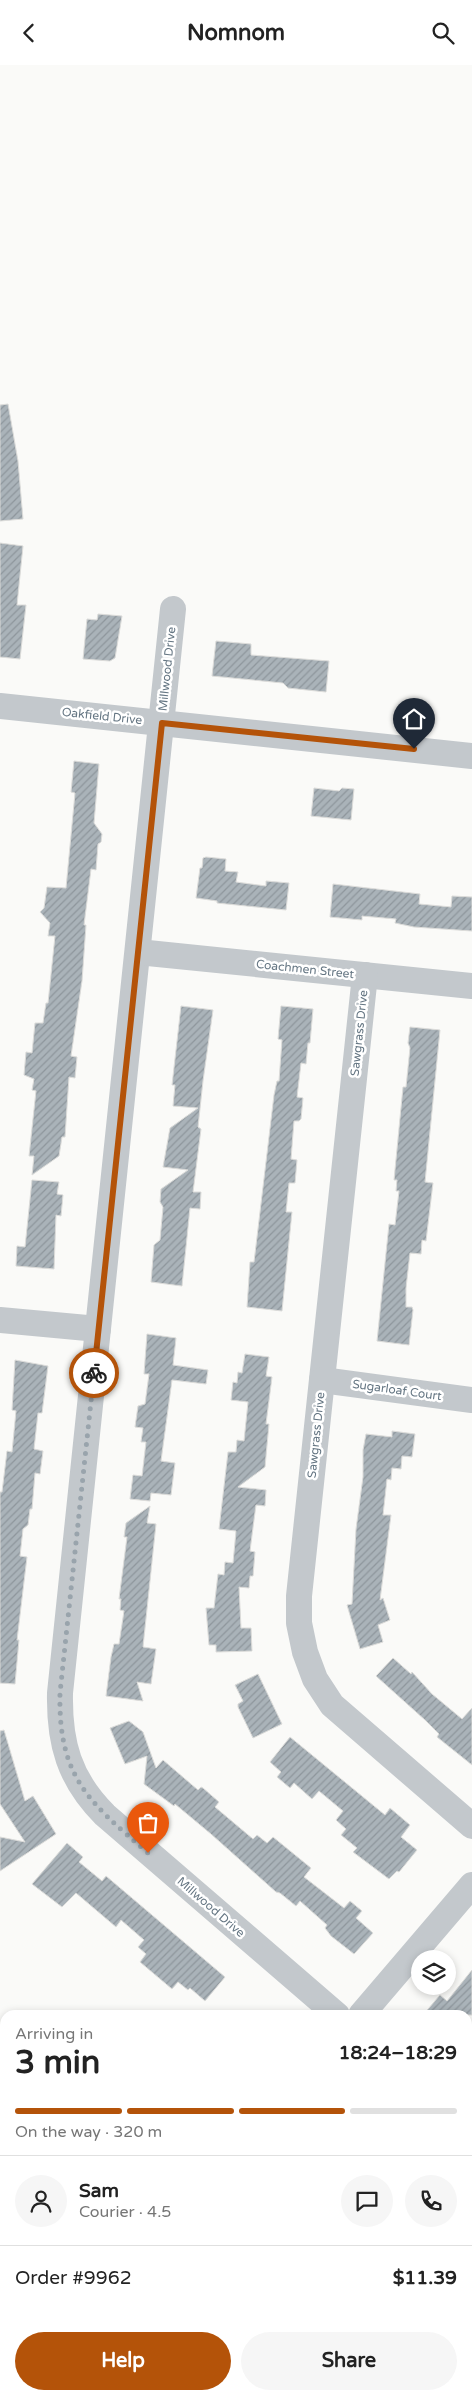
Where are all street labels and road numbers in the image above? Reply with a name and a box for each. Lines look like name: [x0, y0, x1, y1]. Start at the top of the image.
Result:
street label: Millwood Drive: [156, 626, 178, 712]
street label: Oakfield Drive: [61, 705, 143, 727]
street label: Coachmen Street: [255, 957, 355, 981]
street label: Sawgrass Drive: [348, 989, 371, 1077]
street label: Sugarloaf Court: [351, 1377, 443, 1403]
street label: Sawgrass Drive: [305, 1391, 328, 1479]
street label: Millwood Drive: [174, 1874, 248, 1940]

